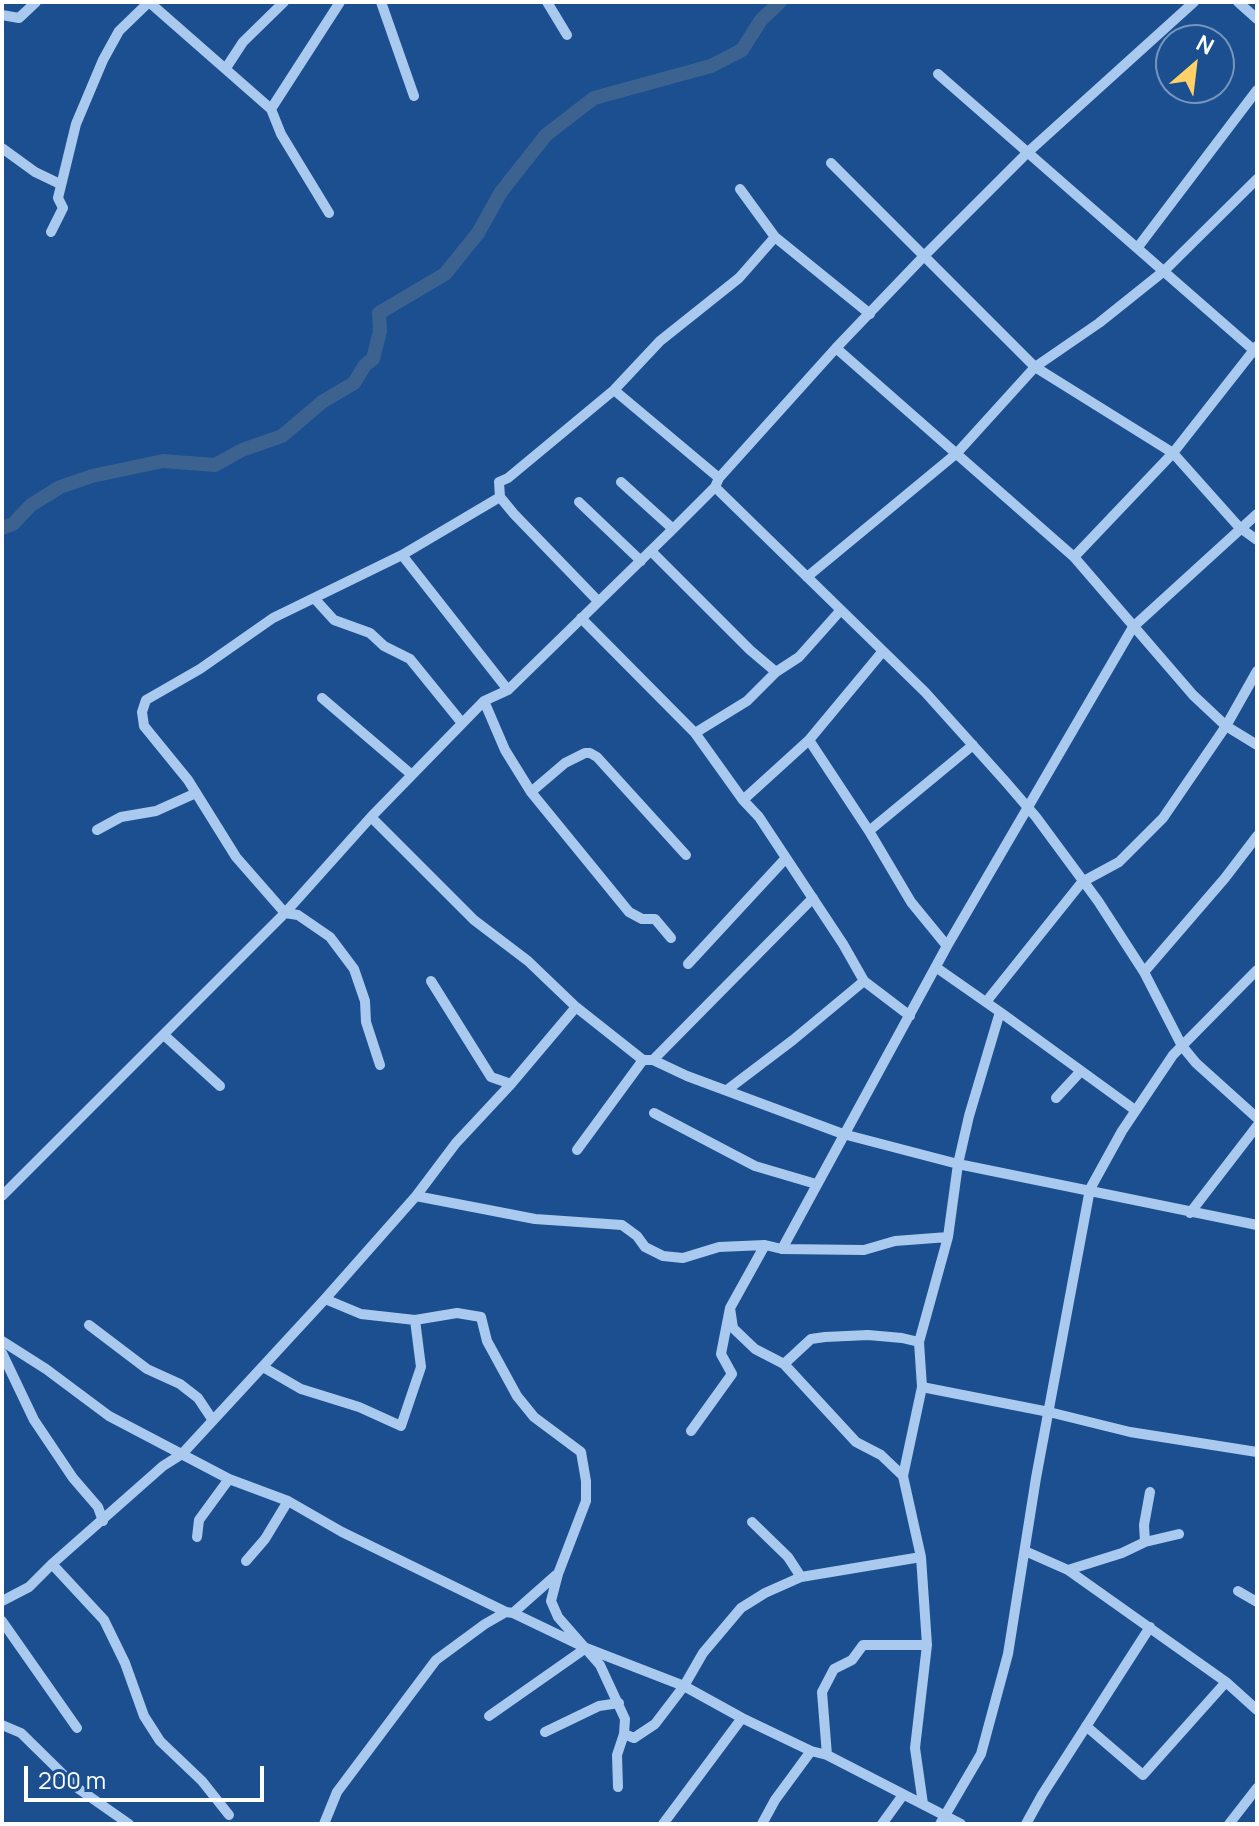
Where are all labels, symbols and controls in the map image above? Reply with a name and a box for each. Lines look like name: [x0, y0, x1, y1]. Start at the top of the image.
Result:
north arrow: [1155, 24, 1235, 104]
text: N: [1191, 28, 1219, 62]
scale bar: [28, 1750, 268, 1800]
text: 200 m: [38, 1763, 106, 1796]

